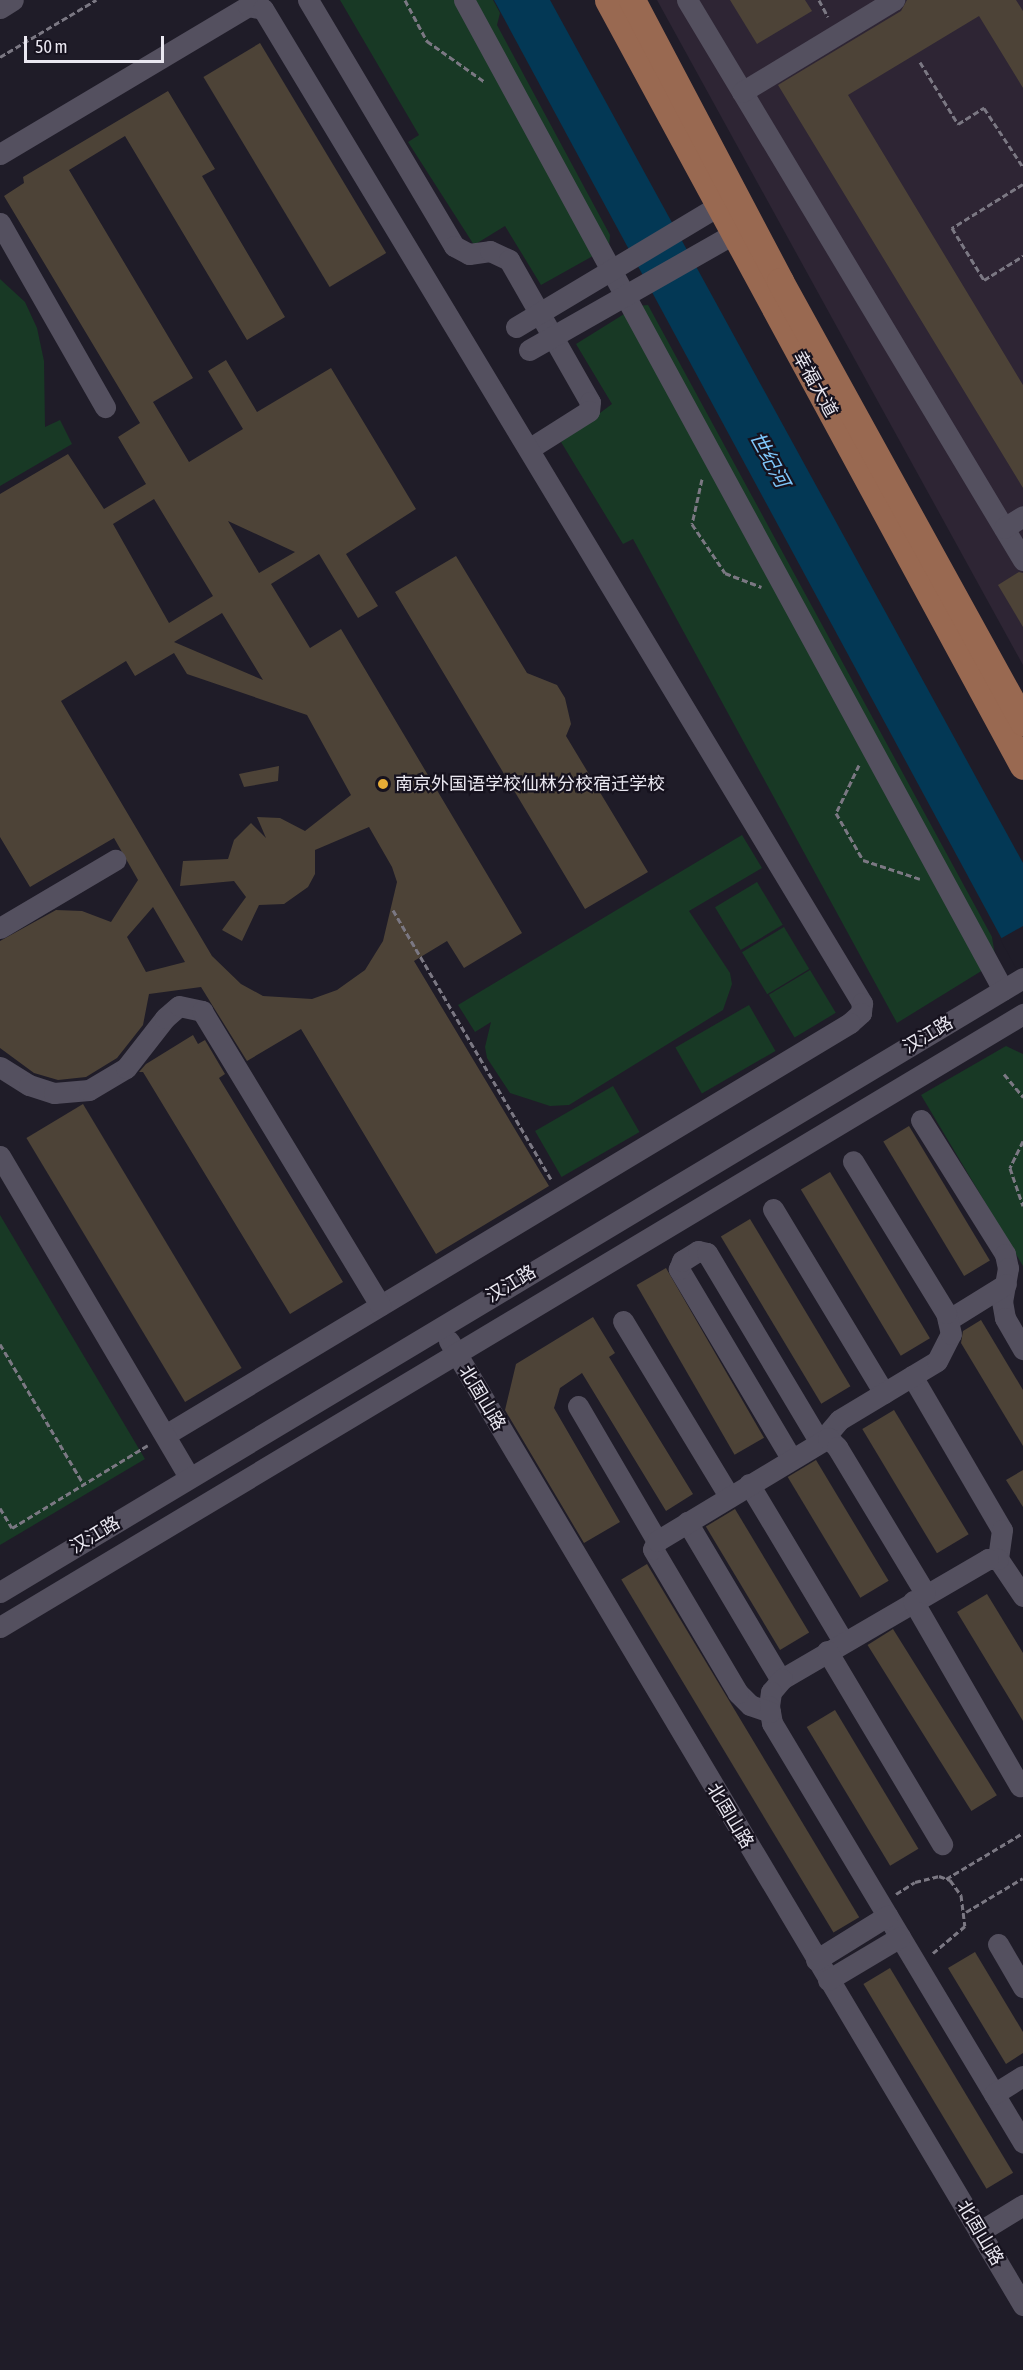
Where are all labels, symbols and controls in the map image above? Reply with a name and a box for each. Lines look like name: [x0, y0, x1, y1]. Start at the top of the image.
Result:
scale bar: [27, 24, 166, 62]
text: 50 m: [35, 36, 67, 57]
street label: 幸福大道: [788, 347, 842, 421]
water label: 世纪河: [745, 427, 795, 491]
place label: 南京外国语学校仙林分校宿迁学校: [395, 773, 665, 795]
marker: 南京外国语学校仙林分校宿迁学校: [376, 777, 390, 791]
street label: 汉江路: [899, 1012, 957, 1058]
street label: 汉江路: [482, 1261, 540, 1307]
street label: 北固山路: [454, 1362, 510, 1434]
street label: 汉江路: [66, 1512, 124, 1558]
street label: 北固山路: [702, 1780, 758, 1852]
street label: 北固山路: [952, 2197, 1008, 2269]

